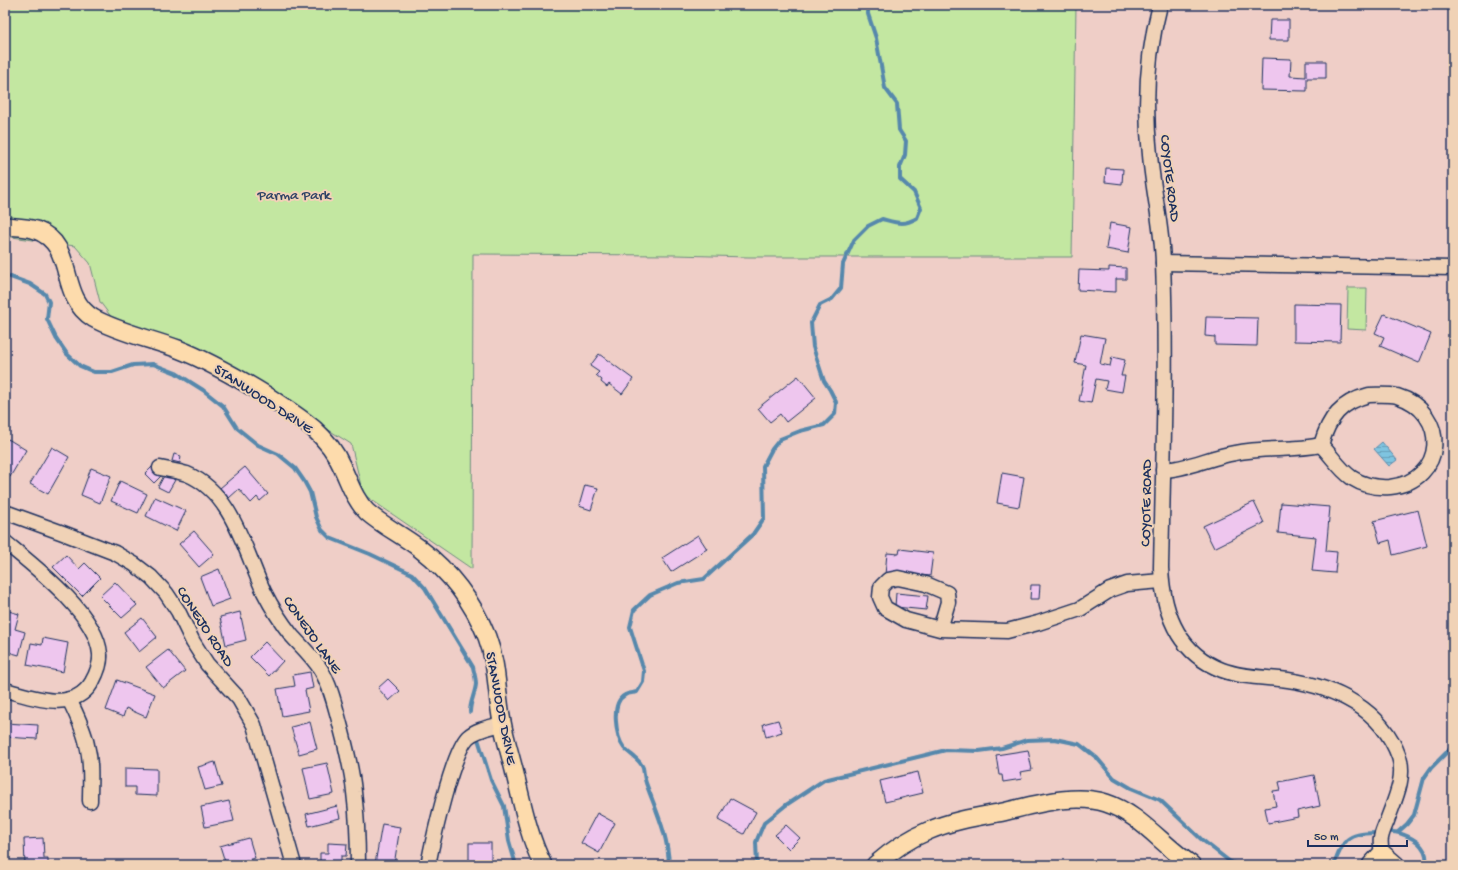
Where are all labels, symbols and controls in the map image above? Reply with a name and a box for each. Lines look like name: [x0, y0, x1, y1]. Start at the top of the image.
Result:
street label: COYOTE ROAD: [1155, 134, 1183, 223]
park label: Parma Park: [256, 187, 332, 205]
street label: STANWOOD DRIVE: [210, 361, 316, 439]
street label: COYOTE ROAD: [1137, 459, 1157, 547]
street label: CONEJO ROAD: [172, 583, 237, 671]
street label: CONEJO LANE: [278, 593, 345, 678]
street label: STANWOOD DRIVE: [480, 650, 520, 767]
scale bar: [1308, 822, 1407, 848]
text: 50 m: [1314, 831, 1339, 845]

